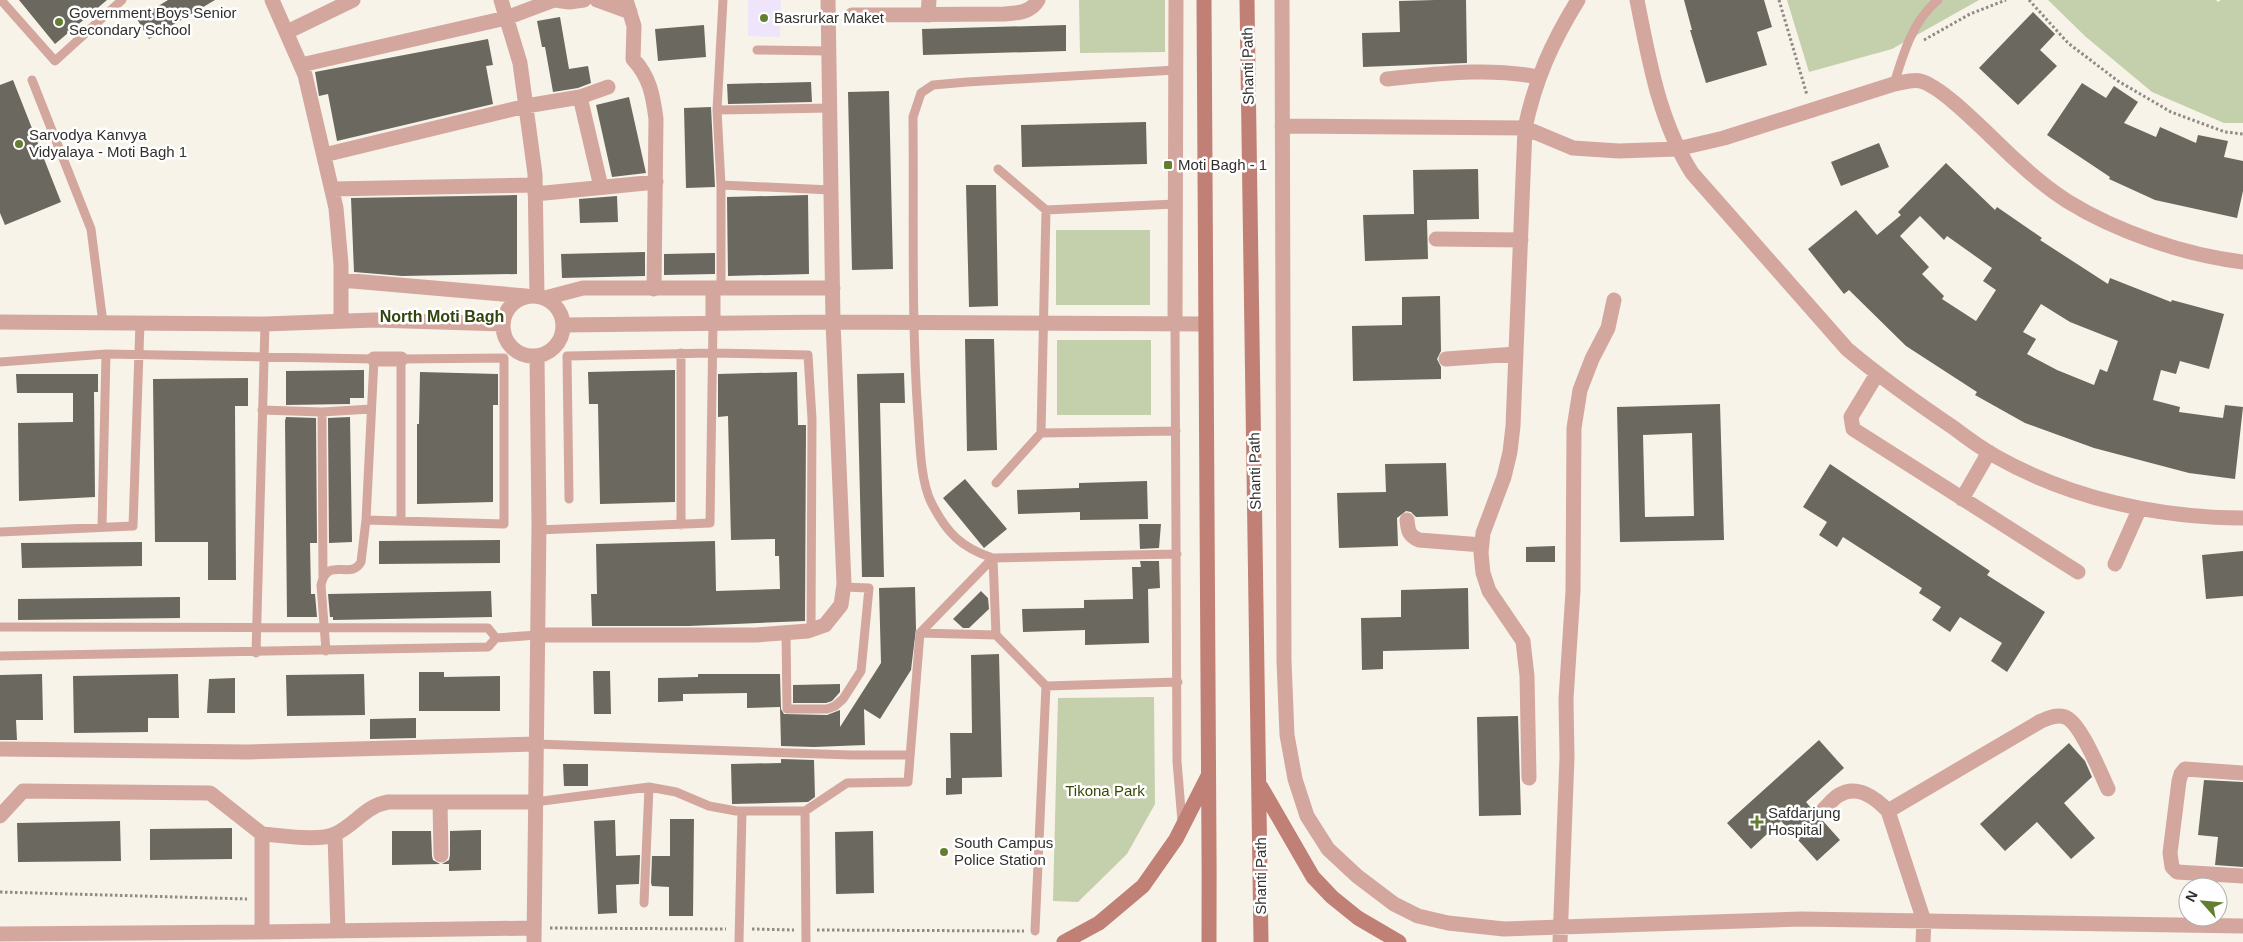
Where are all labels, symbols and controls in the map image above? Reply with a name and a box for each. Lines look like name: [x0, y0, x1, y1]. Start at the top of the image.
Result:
place label: Government Boys Senior Secondary School: [69, 4, 237, 38]
place label: Basrurkar Maket: [774, 9, 885, 26]
marker: Basrurkar Maket: [758, 12, 770, 24]
marker: Government Boys Senior Secondary School: [53, 16, 65, 28]
street label: Shanti Path: [1238, 27, 1257, 105]
place label: Sarvodya Kanvya Vidyalaya - Moti Bagh 1: [29, 126, 187, 160]
marker: Sarvodya Kanvya Vidyalaya - Moti Bagh 1: [13, 138, 25, 150]
place label: Moti Bagh - 1: [1178, 156, 1267, 173]
marker: Moti Bagh - 1: [1162, 159, 1174, 171]
district label: North Moti Bagh: [380, 308, 504, 325]
street label: Shanti Path: [1245, 432, 1264, 510]
park label: Tikona Park: [1065, 782, 1145, 799]
place label: Safdarjung Hospital: [1768, 804, 1841, 838]
marker: Safdarjung Hospital: [1750, 815, 1764, 829]
place label: South Campus Police Station: [954, 834, 1053, 868]
street label: Shanti Path: [1252, 837, 1269, 915]
marker: South Campus Police Station: [938, 846, 950, 858]
north arrow: [2178, 877, 2228, 927]
text: N: [2182, 888, 2201, 904]

